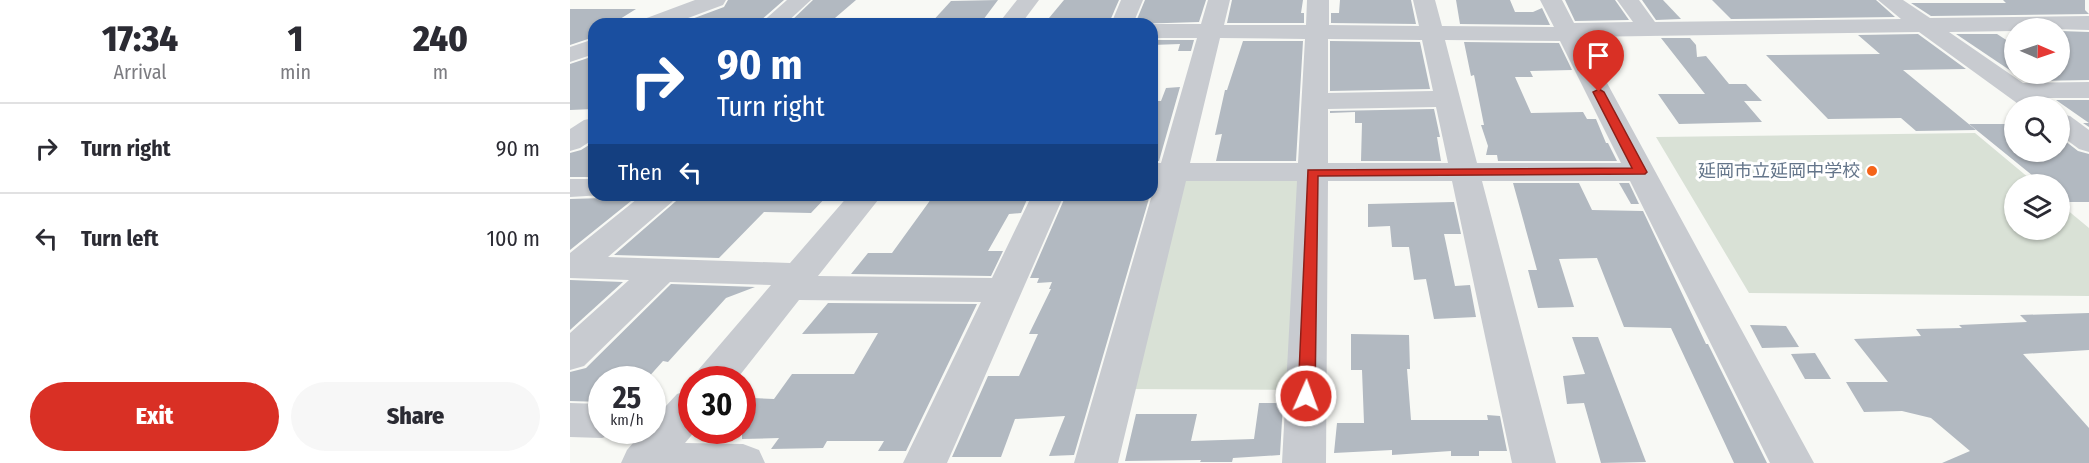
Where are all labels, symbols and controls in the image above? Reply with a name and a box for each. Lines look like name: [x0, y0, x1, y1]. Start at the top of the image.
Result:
text: 17:34: [102, 17, 178, 61]
text: 1: [288, 17, 303, 61]
text: 240: [413, 17, 468, 61]
north arrow: [2004, 18, 2070, 84]
map controls: [2004, 18, 2070, 240]
pin: [1573, 30, 1624, 92]
icon: arrive: [1582, 39, 1615, 72]
text: 90 m: [717, 40, 802, 90]
icon: right: [618, 42, 696, 120]
text: Arrival: [114, 60, 167, 84]
text: min: [280, 60, 311, 84]
text: m: [433, 60, 448, 84]
text: Turn right: [717, 91, 825, 123]
button: search: [2004, 96, 2070, 162]
icon: right: [30, 132, 63, 165]
text: Turn right: [81, 135, 170, 162]
text: 90 m: [496, 135, 540, 162]
icon: left: [674, 156, 707, 189]
text: Then: [618, 159, 662, 186]
place label: 延岡市立延岡中学校: [1698, 160, 1860, 182]
marker: 延岡市立延岡中学校: [1865, 164, 1879, 178]
button: layers: [2004, 174, 2070, 240]
icon: left: [30, 222, 63, 255]
text: Turn left: [81, 225, 159, 252]
text: 100 m: [486, 225, 540, 252]
position arrow: [1274, 364, 1338, 428]
speed limit sign: 30: [678, 366, 756, 444]
text: 25: [613, 380, 641, 416]
button: Exit: [30, 382, 279, 451]
button: Share: [291, 382, 540, 451]
text: km/h: [610, 411, 644, 429]

